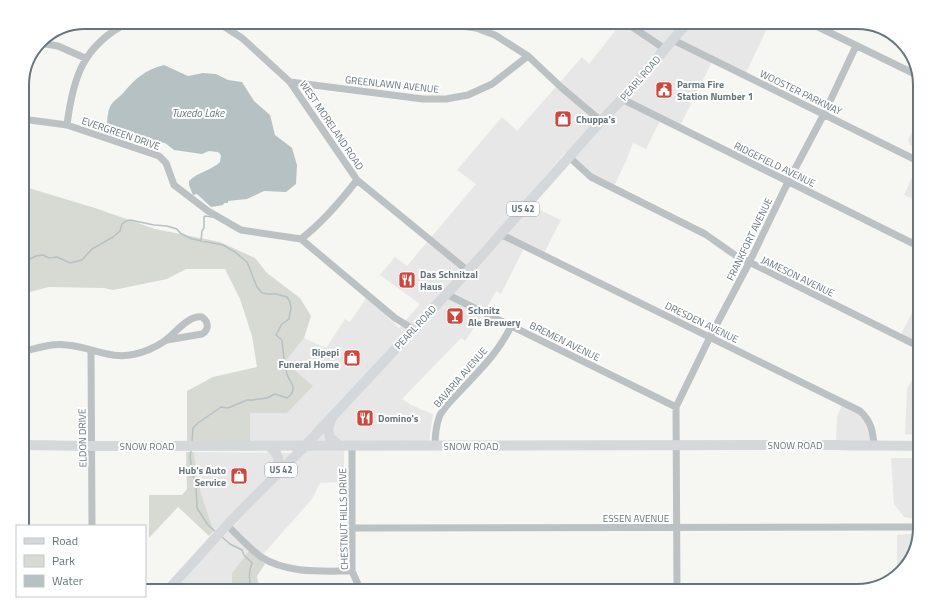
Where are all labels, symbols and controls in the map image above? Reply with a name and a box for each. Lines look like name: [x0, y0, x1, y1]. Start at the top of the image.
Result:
street label: PEARL ROAD: [616, 52, 664, 104]
street label: WOOSTER PARKWAY: [757, 66, 845, 119]
street label: GREENLAWN AVENUE: [344, 72, 440, 97]
place label: Parma Fire Station Number 1: [677, 77, 753, 104]
street label: WEST MORELAND ROAD: [296, 78, 367, 173]
public building icon: Parma Fire Station Number 1: [654, 80, 674, 100]
water label: Tuxedo Lake: [172, 105, 225, 121]
shop icon: Chuppa's: [553, 109, 573, 129]
place label: Chuppa's: [576, 112, 616, 127]
street label: EVERGREEN DRIVE: [80, 113, 162, 154]
street label: RIDGEFIELD AVENUE: [731, 138, 819, 191]
street label: FRANKFORT AVENUE: [723, 195, 776, 283]
road number: US 42: [507, 202, 539, 216]
street label: JAMESON AVENUE: [759, 252, 837, 301]
place label: Das Schnitzal Haus: [420, 267, 478, 294]
restaurant icon: Das Schnitzal Haus: [397, 270, 417, 290]
street label: DRESDEN AVENUE: [662, 298, 742, 347]
street label: PEARL ROAD: [391, 302, 440, 353]
place label: Schnitz Ale Brewery: [468, 303, 520, 330]
bar icon: Schnitz Ale Brewery: [445, 306, 465, 326]
street label: BREMEN AVENUE: [527, 318, 603, 365]
street label: BAVARIA AVENUE: [430, 343, 491, 411]
place label: Ripepi Funeral Home: [278, 345, 339, 372]
shop icon: Ripepi Funeral Home: [342, 348, 362, 368]
street label: ELDON DRIVE: [74, 408, 91, 467]
restaurant icon: Domino's: [355, 408, 375, 428]
place label: Domino's: [378, 411, 419, 426]
street label: SNOW ROAD: [768, 438, 822, 453]
street label: SNOW ROAD: [120, 439, 174, 454]
street label: SNOW ROAD: [444, 439, 498, 454]
place label: Hub's Auto Service: [179, 463, 226, 490]
road number: US 42: [265, 463, 297, 477]
shop icon: Hub's Auto Service: [229, 466, 249, 486]
street label: CHESTNUT HILLS DRIVE: [335, 467, 352, 570]
street label: ESSEN AVENUE: [603, 511, 670, 526]
legend: [16, 525, 146, 597]
text: Road: [52, 531, 78, 550]
text: Park: [52, 551, 75, 570]
text: Water: [52, 571, 83, 590]

